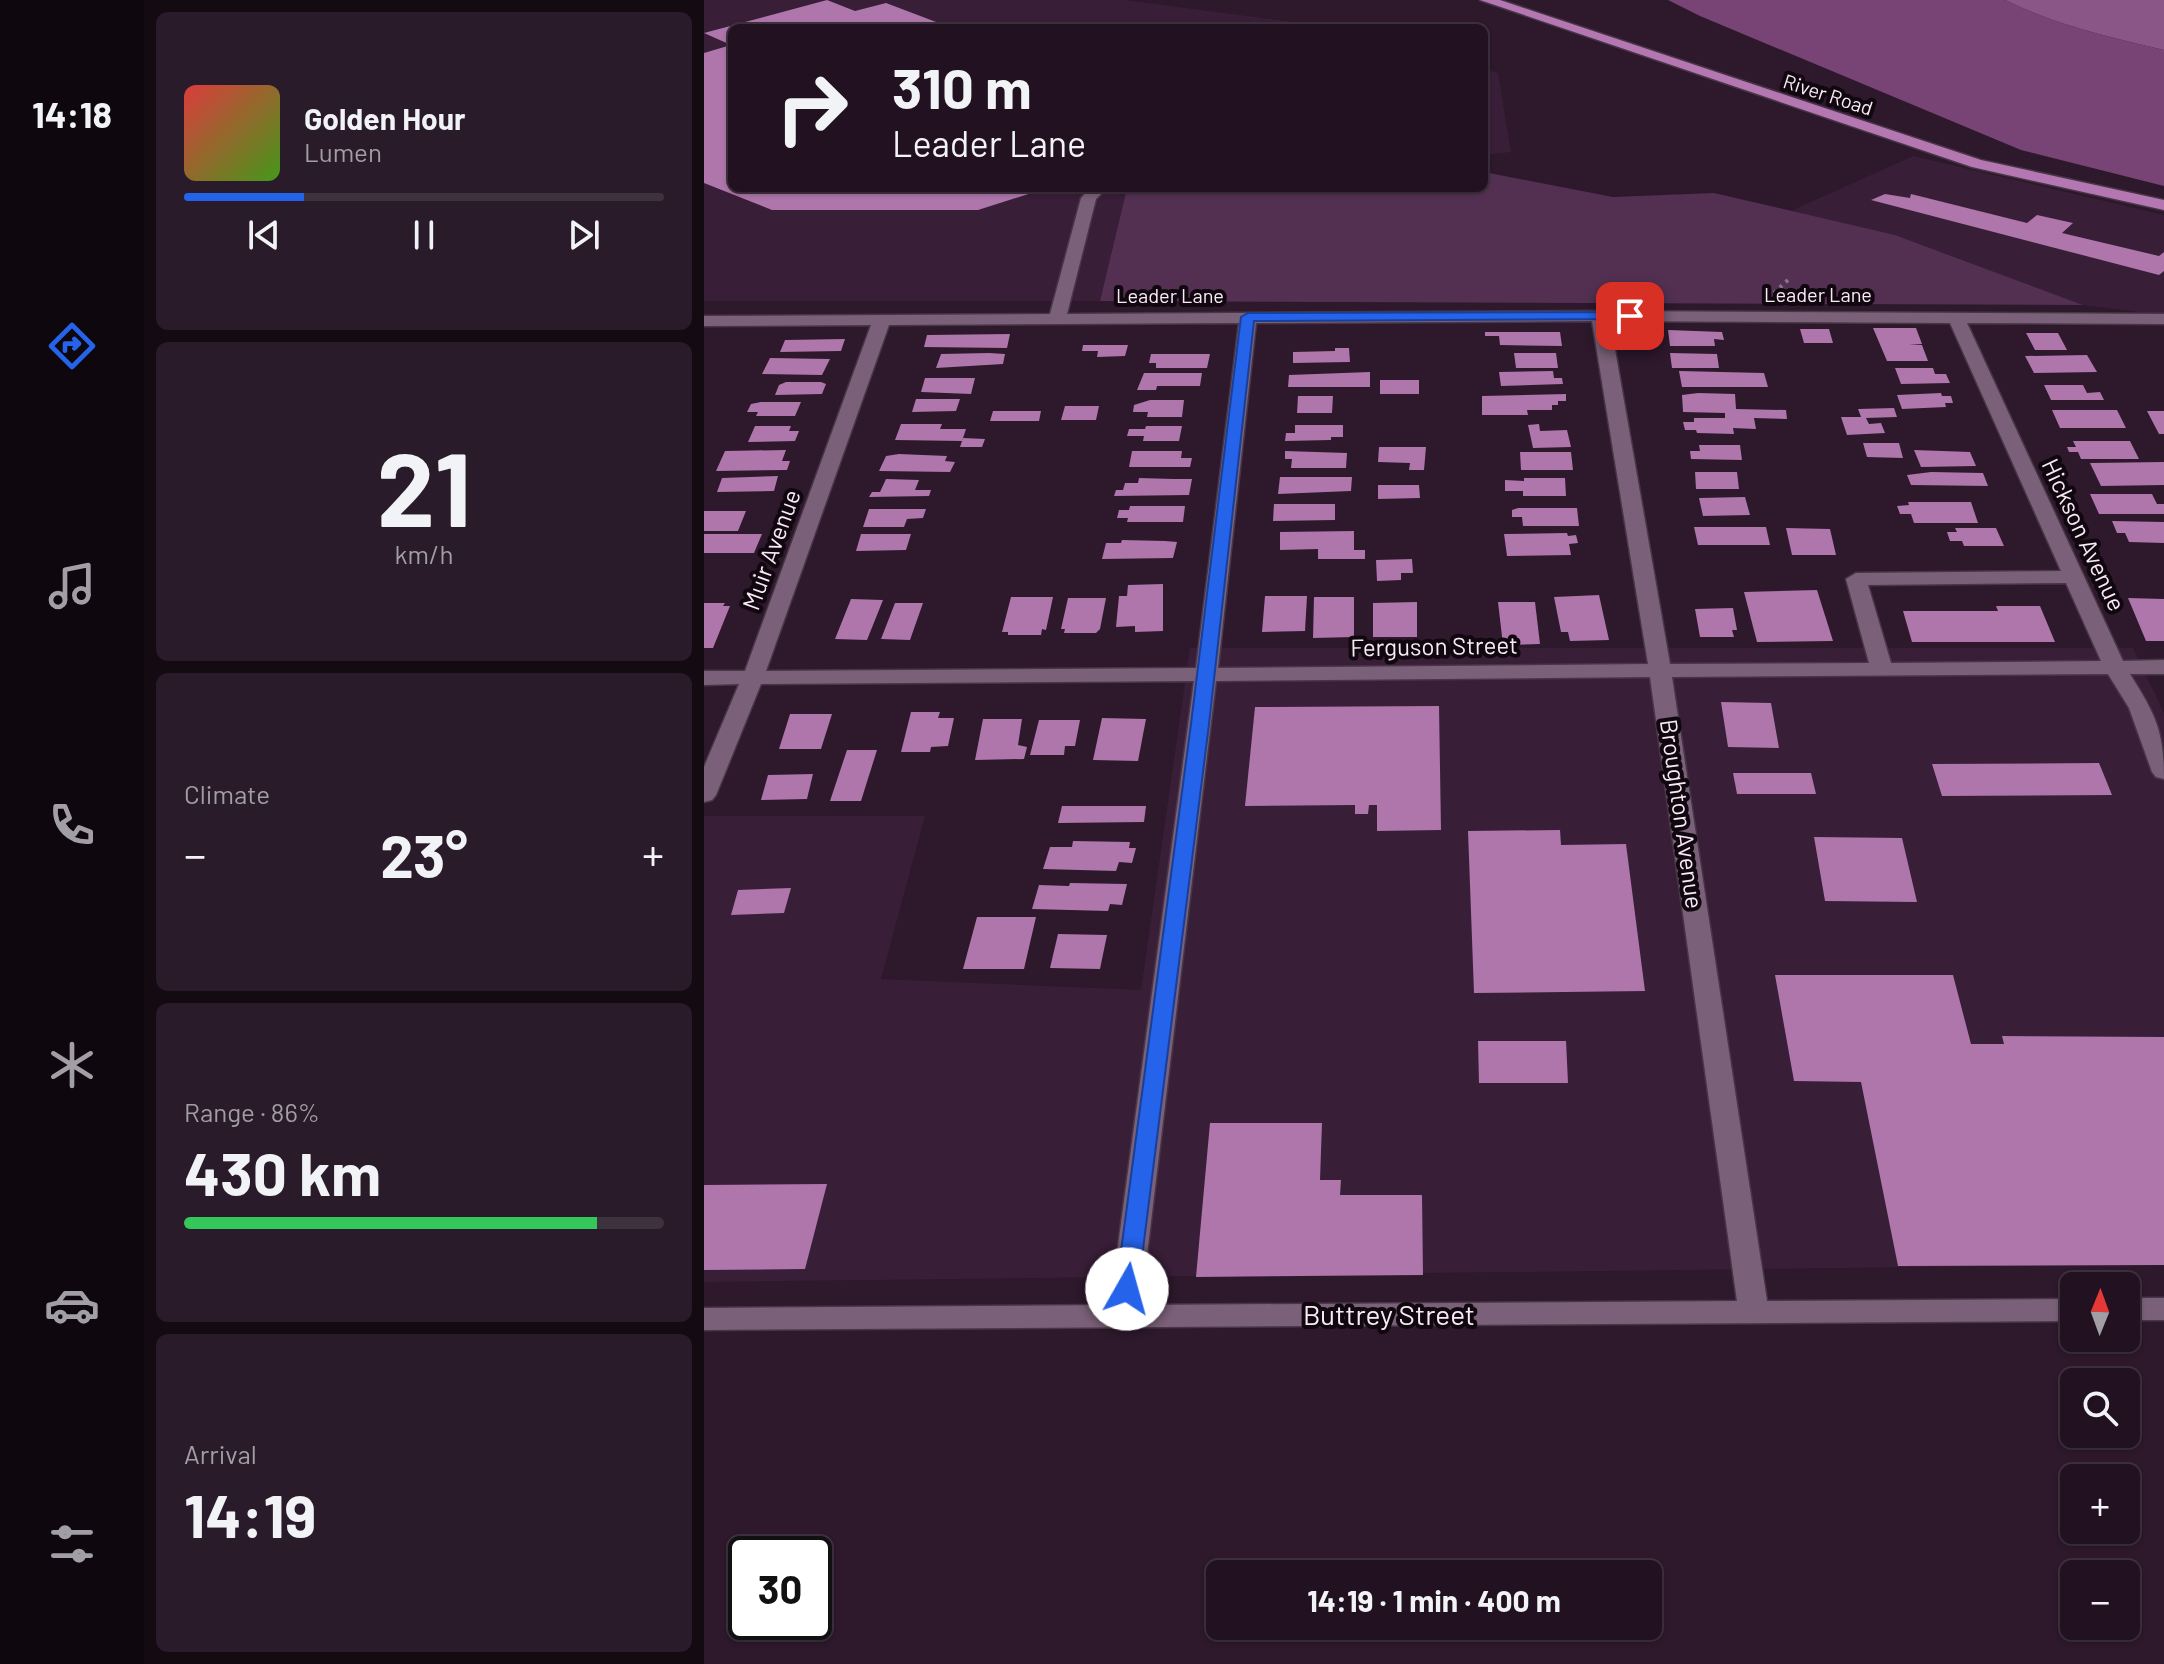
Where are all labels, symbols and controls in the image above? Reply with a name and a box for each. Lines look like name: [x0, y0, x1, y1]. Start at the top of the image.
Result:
text: 310 m: [892, 53, 1032, 120]
icon: right: [760, 56, 864, 160]
street label: River Road: [1781, 68, 1876, 120]
text: 14:18: [32, 92, 112, 135]
text: Golden Hour: [304, 100, 466, 136]
text: Leader Lane: [892, 121, 1086, 164]
text: Lumen: [304, 136, 382, 167]
icon: previous: [242, 213, 286, 257]
icon: pause: [402, 213, 446, 257]
icon: next: [562, 213, 606, 257]
pin: [1596, 282, 1664, 350]
street label: Leader Lane: [1764, 282, 1872, 306]
street label: Leader Lane: [1116, 283, 1224, 307]
icon: arrive: [1608, 294, 1652, 338]
icon: directions: [44, 318, 100, 374]
text: 21: [377, 423, 471, 548]
street label: Hickson Avenue: [2036, 454, 2132, 615]
street label: Muir Avenue: [735, 485, 806, 614]
text: km/h: [395, 538, 453, 569]
icon: music: [44, 558, 100, 614]
street label: Ferguson Street: [1350, 630, 1518, 661]
street label: Broughton Avenue: [1655, 717, 1710, 910]
text: Climate: [184, 778, 270, 809]
icon: phone: [44, 797, 100, 853]
text: 23°: [380, 818, 468, 890]
text: −: [184, 827, 206, 880]
text: +: [642, 827, 664, 880]
icon: climate: [44, 1037, 100, 1093]
text: Range · 86%: [184, 1096, 320, 1127]
text: 430 km: [184, 1136, 381, 1208]
position arrow: [1085, 1247, 1169, 1331]
north arrow: [2060, 1272, 2140, 1352]
map controls: [2060, 1272, 2140, 1640]
icon: car: [44, 1277, 100, 1333]
street label: Buttrey Street: [1303, 1297, 1475, 1331]
button: search: [2060, 1368, 2140, 1448]
text: Arrival: [184, 1438, 257, 1469]
button: +: [2060, 1464, 2140, 1544]
text: 14:19: [184, 1478, 316, 1550]
icon: filters: [44, 1516, 100, 1572]
speed limit sign: 30: [728, 1536, 832, 1640]
button: −: [2060, 1560, 2140, 1640]
text: 14:19 · 1 min · 400 m: [1307, 1582, 1561, 1618]

